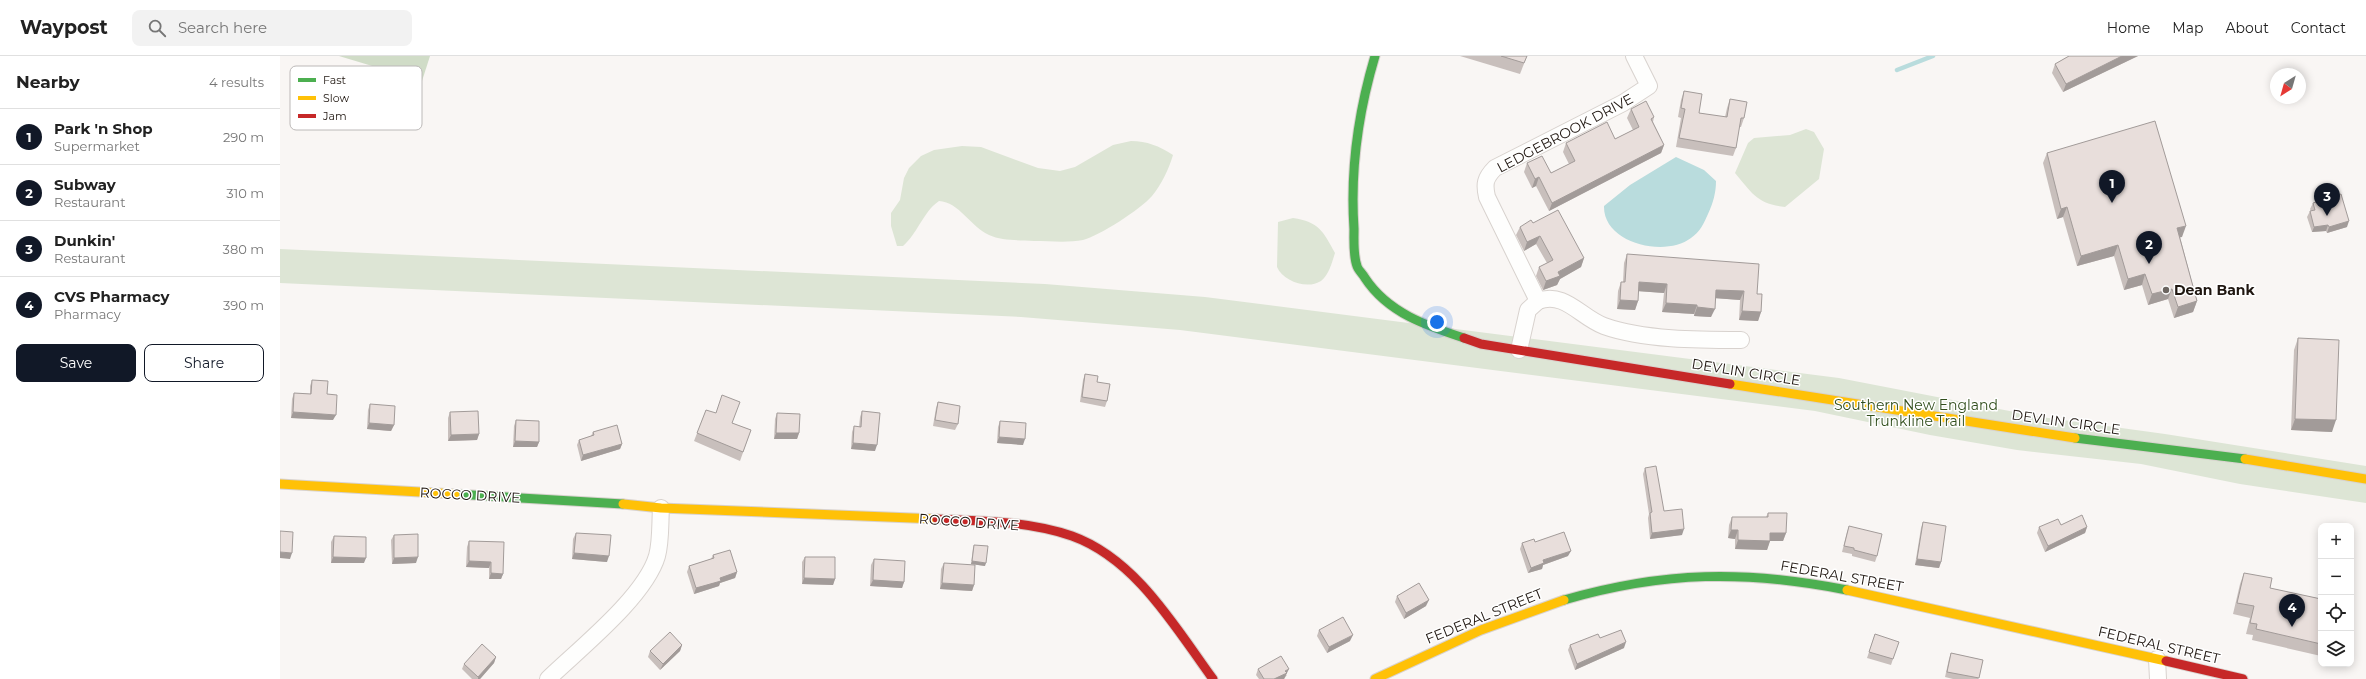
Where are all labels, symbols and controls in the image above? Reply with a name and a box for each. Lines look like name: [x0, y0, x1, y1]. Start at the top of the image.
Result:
search box: [132, 10, 412, 46]
text: Waypost: [20, 16, 108, 39]
icon: search: [146, 17, 168, 39]
text: Search here: [178, 18, 267, 37]
text: Home: [2107, 19, 2150, 37]
text: Map: [2172, 19, 2203, 37]
text: About: [2225, 19, 2269, 37]
text: Contact: [2291, 19, 2346, 37]
legend: [290, 66, 422, 130]
north arrow: [2270, 68, 2306, 104]
text: Nearby: [16, 72, 80, 92]
text: Fast: [323, 73, 347, 87]
text: 4 results: [209, 74, 264, 90]
street label: LEDGEBROOK DRIVE: [1494, 89, 1636, 177]
text: Slow: [323, 91, 349, 105]
text: Jam: [322, 109, 347, 123]
text: Park 'n Shop: [54, 119, 153, 138]
text: 1: [26, 129, 32, 145]
text: 290 m: [223, 129, 264, 145]
text: Supermarket: [54, 138, 140, 154]
pin: 1: [2099, 170, 2125, 203]
text: Subway: [54, 175, 116, 194]
pin: 3: [2314, 183, 2340, 216]
text: 2: [25, 185, 33, 201]
text: 310 m: [226, 185, 264, 201]
text: Restaurant: [54, 194, 125, 210]
text: Dunkin': [54, 231, 115, 250]
pin: 2: [2136, 231, 2162, 264]
text: 3: [25, 241, 33, 257]
text: 380 m: [223, 241, 264, 257]
text: Restaurant: [54, 250, 125, 266]
place label: Dean Bank: [2174, 281, 2255, 299]
marker: Dean Bank: [2161, 285, 2171, 295]
text: CVS Pharmacy: [54, 287, 169, 306]
text: 4: [25, 297, 33, 313]
text: 390 m: [223, 297, 264, 313]
text: Pharmacy: [54, 306, 121, 322]
your location: [1427, 312, 1447, 332]
button: Save: [16, 344, 136, 382]
button: Share: [144, 344, 264, 382]
street label: DEVLIN CIRCLE: [1690, 355, 1802, 389]
park label: Southern New England Trunkline Trail: [1834, 396, 1998, 430]
street label: DEVLIN CIRCLE: [2010, 405, 2122, 439]
street label: ROCCO DRIVE: [419, 483, 521, 507]
street label: ROCCO DRIVE: [918, 510, 1020, 534]
map controls: [2318, 523, 2354, 667]
button: +: [2318, 523, 2354, 559]
street label: FEDERAL STREET: [1779, 556, 1905, 596]
button: −: [2318, 559, 2354, 595]
street label: FEDERAL STREET: [1423, 584, 1545, 648]
pin: 4: [2279, 594, 2305, 627]
button: locate: [2318, 595, 2354, 631]
street label: FEDERAL STREET: [2096, 622, 2222, 668]
button: layers: [2318, 631, 2354, 667]

